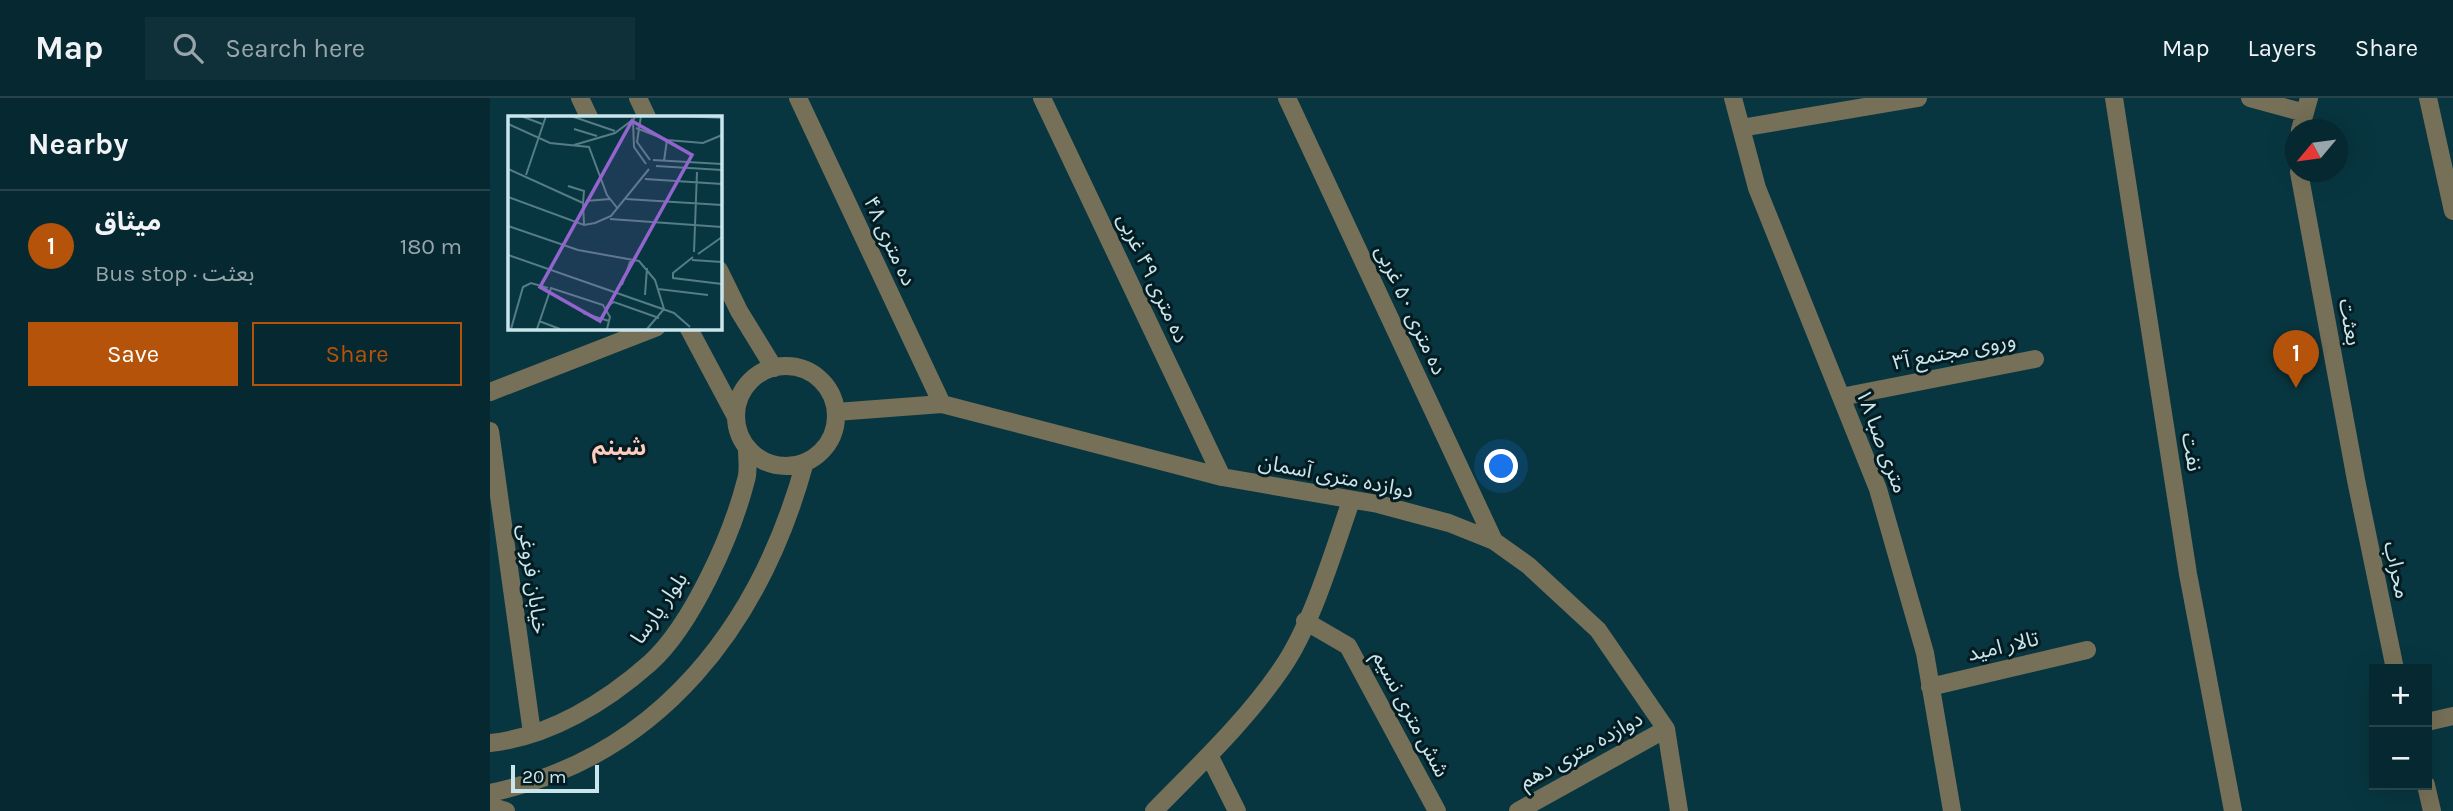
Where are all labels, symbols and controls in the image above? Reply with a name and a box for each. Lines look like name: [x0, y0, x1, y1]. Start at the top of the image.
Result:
search box: [145, 17, 635, 80]
text: Map: [35, 29, 103, 67]
icon: search: [169, 29, 207, 67]
text: Search here: [225, 33, 365, 64]
text: Map: [2162, 34, 2210, 62]
text: Layers: [2248, 34, 2317, 62]
text: Share: [2355, 34, 2418, 62]
inset map: [508, 116, 721, 329]
north arrow: [2285, 119, 2348, 182]
text: Nearby: [28, 126, 128, 162]
street label: ده متری ۴۸: [859, 193, 921, 289]
text: میثاق: [95, 206, 161, 237]
street label: ده متری ۴۹ غربی: [1113, 209, 1193, 347]
text: 1: [47, 233, 55, 260]
text: 180 m: [400, 233, 462, 260]
street label: ده متری ۵۰ غربی: [1371, 241, 1451, 379]
text: Bus stop · بعثت: [95, 260, 254, 287]
street label: بعثت: [2334, 297, 2366, 347]
button: Save: [28, 322, 238, 386]
button: Share: [252, 322, 462, 386]
street label: وروی مجتمع آ۳: [1890, 327, 2018, 378]
pin: 1: [2273, 330, 2319, 388]
street label: متری صبا ۱۸: [1851, 386, 1913, 496]
street label: نفت: [2177, 431, 2207, 473]
district label: شبنم: [592, 434, 646, 464]
street label: دوازده متری آسمان: [1257, 449, 1415, 503]
your location: [1484, 449, 1518, 483]
street label: خیابان فروغی: [513, 523, 553, 635]
street label: محراب: [2379, 539, 2415, 601]
street label: بلوار پارسا: [626, 568, 693, 649]
street label: تالار امید: [1965, 626, 2041, 666]
street label: شش متری نسیم: [1365, 647, 1454, 783]
map controls: [2369, 664, 2432, 790]
button: +: [2369, 664, 2432, 727]
street label: دوازده متری دهم: [1515, 706, 1648, 796]
button: −: [2369, 727, 2432, 790]
scale bar: [511, 762, 598, 794]
text: 20 m: [522, 766, 567, 788]

